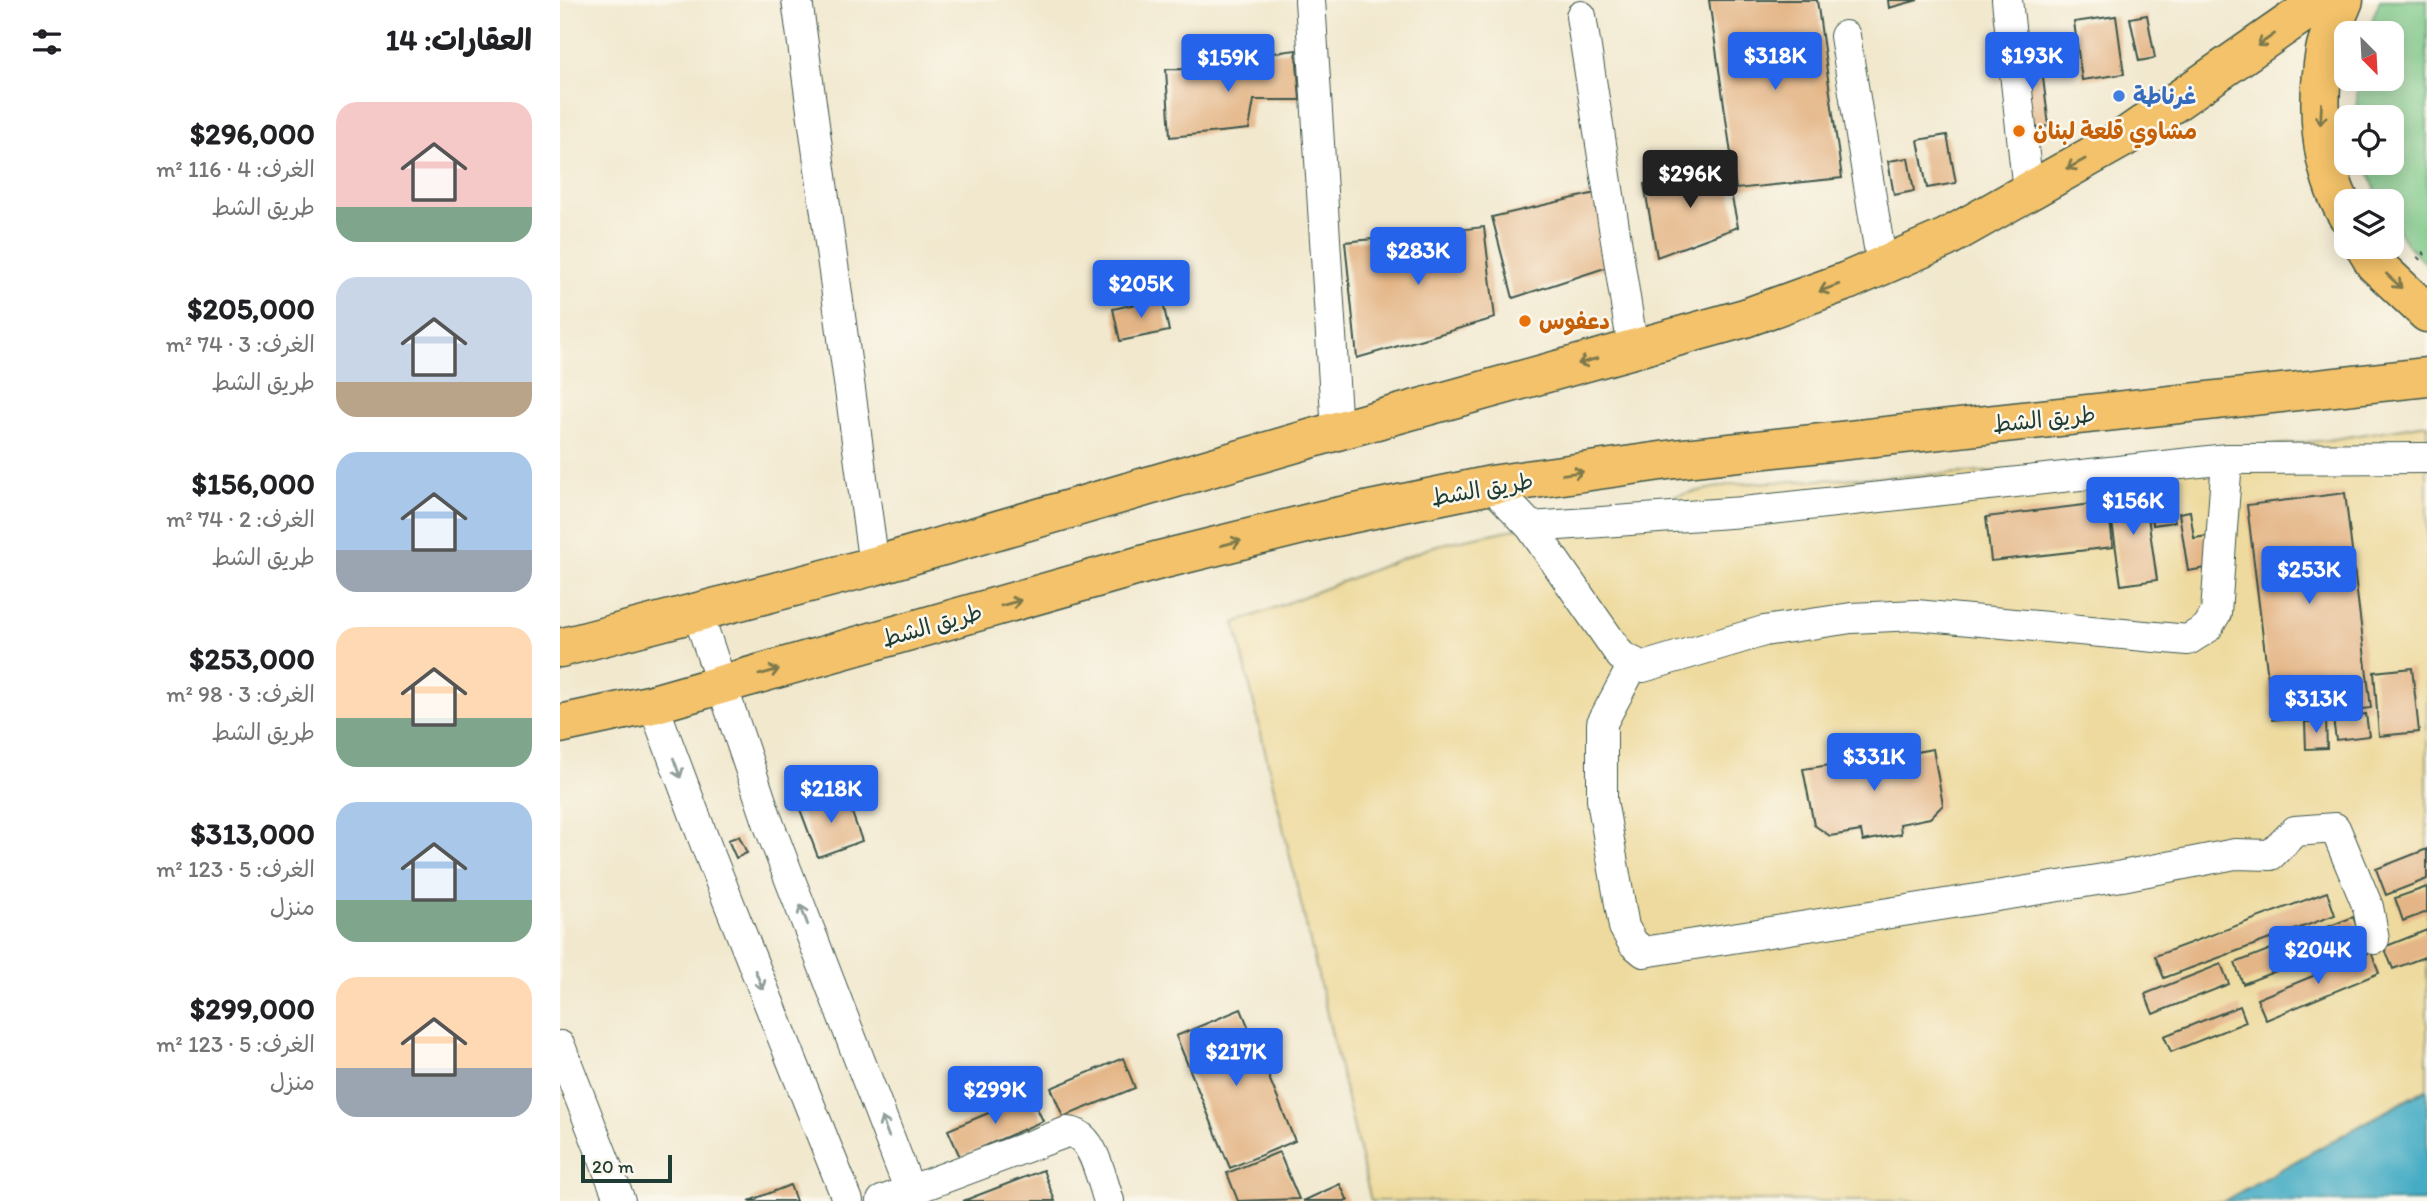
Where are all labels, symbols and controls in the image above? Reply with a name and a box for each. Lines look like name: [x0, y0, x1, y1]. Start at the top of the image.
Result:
text: العقارات: 14: [385, 21, 532, 58]
north arrow: [2334, 21, 2404, 91]
map controls: [2334, 21, 2404, 259]
icon: filters: [28, 23, 66, 61]
pin: $318K: [1726, 32, 1824, 92]
pin: $193K: [1983, 32, 2081, 92]
one-way arrow: [2257, 32, 2276, 47]
pin: $159K: [1179, 34, 1277, 94]
text: $318K: [1744, 41, 1806, 69]
text: $193K: [2001, 41, 2063, 69]
text: $159K: [1197, 43, 1259, 71]
place label: غرناطة: [2133, 82, 2196, 110]
marker: غرناطة: [2111, 88, 2127, 104]
one-way arrow: [2314, 102, 2327, 125]
button: locate: [2334, 105, 2404, 175]
text: $296,000: [190, 115, 315, 152]
place label: مشاوي قلعة لبنان: [2033, 117, 2197, 149]
marker: مشاوي قلعة لبنان: [2011, 123, 2027, 139]
icon: home: [392, 130, 476, 214]
pin: $296K: [1641, 150, 1739, 210]
text: الغرف: 4 · 116 m²: [156, 155, 315, 183]
one-way arrow: [2066, 157, 2086, 171]
text: $296K: [1659, 159, 1721, 187]
button: layers: [2334, 189, 2404, 259]
text: طريق الشط: [212, 193, 315, 221]
pin: $283K: [1369, 228, 1467, 287]
text: $283K: [1386, 236, 1450, 264]
pin: $205K: [1092, 260, 1190, 320]
text: $205K: [1109, 269, 1173, 297]
one-way arrow: [2385, 273, 2402, 290]
one-way arrow: [1819, 282, 1840, 295]
text: $205,000: [187, 290, 315, 327]
icon: home: [392, 305, 476, 389]
place label: دعفوس: [1539, 307, 1610, 336]
marker: دعفوس: [1517, 313, 1533, 329]
text: الغرف: 3 · 74 m²: [166, 330, 315, 358]
one-way arrow: [1577, 356, 1599, 369]
text: طريق الشط: [212, 368, 315, 396]
street label: طريق الشط: [1991, 400, 2097, 438]
text: $156,000: [192, 465, 315, 502]
street label: طريق الشط: [1429, 466, 1535, 512]
one-way arrow: [1562, 467, 1584, 480]
pin: $156K: [2084, 477, 2182, 537]
icon: home: [392, 480, 476, 564]
text: $156K: [2102, 486, 2164, 514]
text: الغرف: 2 · 74 m²: [166, 505, 315, 533]
one-way arrow: [1219, 536, 1242, 549]
text: طريق الشط: [212, 543, 315, 571]
pin: $253K: [2260, 546, 2358, 606]
text: $253K: [2277, 555, 2341, 583]
one-way arrow: [1000, 595, 1022, 608]
street label: طريق الشط: [878, 597, 986, 653]
text: $253,000: [189, 640, 315, 677]
icon: home: [392, 655, 476, 739]
one-way arrow: [758, 664, 780, 677]
pin: $313K: [2267, 676, 2365, 735]
text: الغرف: 3 · 98 m²: [166, 680, 315, 708]
text: $313K: [2285, 684, 2347, 712]
text: طريق الشط: [212, 718, 315, 746]
pin: $331K: [1825, 734, 1923, 793]
text: $331K: [1843, 742, 1905, 770]
one-way arrow: [672, 756, 684, 778]
pin: $218K: [782, 766, 880, 825]
text: $218K: [800, 774, 862, 802]
text: $313,000: [191, 815, 315, 852]
icon: home: [392, 830, 476, 914]
text: الغرف: 5 · 123 m²: [156, 855, 315, 883]
text: منزل: [270, 893, 315, 921]
one-way arrow: [796, 904, 809, 926]
pin: $204K: [2269, 926, 2367, 986]
text: $204K: [2285, 935, 2351, 963]
one-way arrow: [754, 969, 767, 990]
text: $299,000: [190, 990, 315, 1027]
icon: home: [392, 1005, 476, 1089]
pin: $217K: [1187, 1028, 1285, 1088]
text: الغرف: 5 · 123 m²: [156, 1030, 315, 1058]
text: $217K: [1206, 1037, 1266, 1065]
pin: $299K: [946, 1066, 1044, 1126]
text: منزل: [270, 1068, 315, 1096]
text: $299K: [964, 1075, 1026, 1103]
one-way arrow: [878, 1116, 891, 1138]
scale bar: [581, 1152, 672, 1184]
text: 20 m: [592, 1155, 634, 1178]

